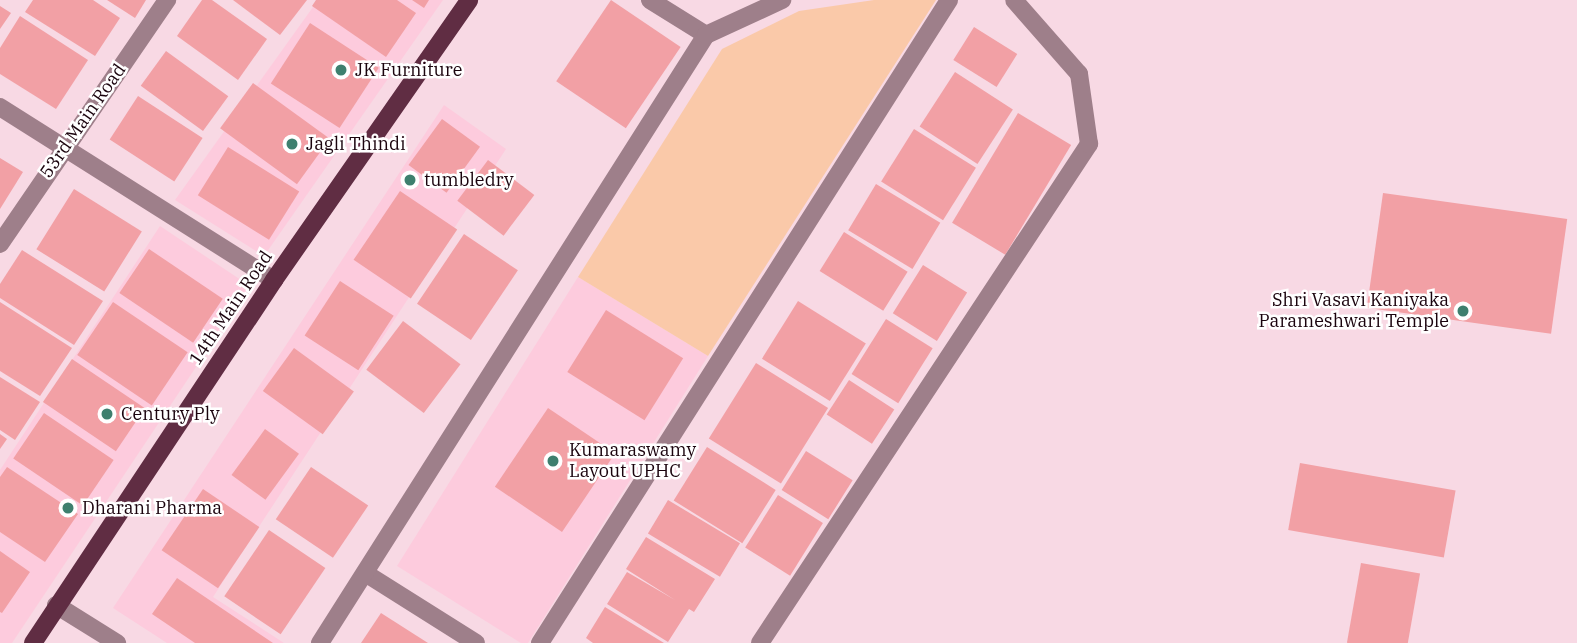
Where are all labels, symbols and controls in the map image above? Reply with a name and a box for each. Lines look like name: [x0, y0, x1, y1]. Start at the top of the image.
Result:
place label: JK Furniture: [355, 59, 462, 81]
street label: 53rd Main Road: [36, 60, 130, 182]
marker: JK Furniture: [333, 62, 349, 78]
place label: Jagli Thindi: [306, 133, 406, 155]
marker: Jagli Thindi: [284, 136, 300, 152]
place label: tumbledry: [424, 169, 514, 191]
marker: tumbledry: [402, 172, 418, 188]
street label: 14th Main Road: [185, 247, 277, 369]
place label: Shri Vasavi Kaniyaka Parameshwari Temple: [1258, 290, 1449, 332]
marker: Shri Vasavi Kaniyaka Parameshwari Temple: [1455, 303, 1471, 319]
place label: Century Ply: [121, 403, 220, 425]
marker: Century Ply: [99, 406, 115, 422]
place label: Kumaraswamy Layout UPHC: [569, 440, 696, 482]
marker: Kumaraswamy Layout UPHC: [543, 451, 563, 471]
place label: Dharani Pharma: [82, 497, 222, 519]
marker: Dharani Pharma: [60, 500, 76, 516]

